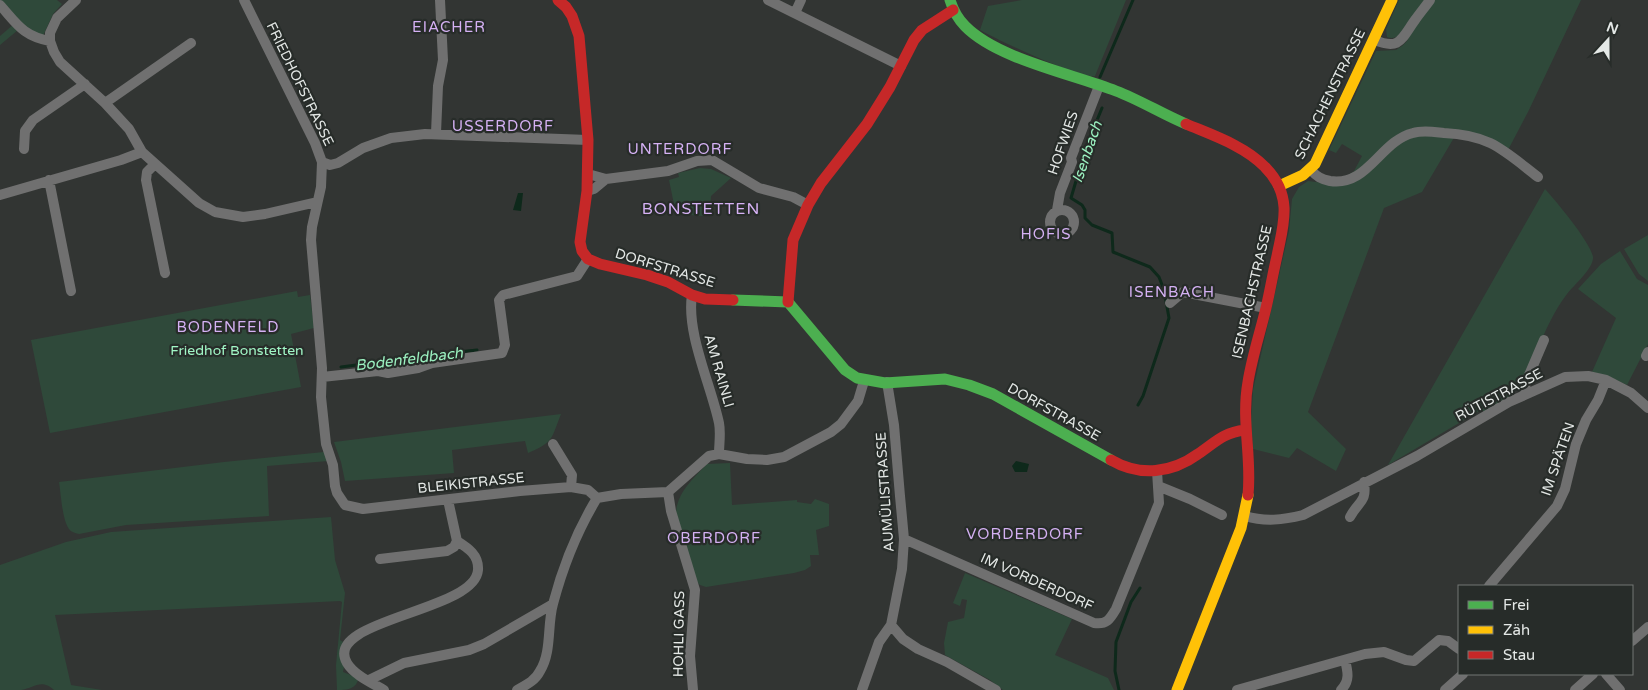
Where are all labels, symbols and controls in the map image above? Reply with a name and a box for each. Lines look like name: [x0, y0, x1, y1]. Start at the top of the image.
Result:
north arrow: [1583, 15, 1633, 65]
district label: EIACHER: [412, 18, 486, 36]
text: N: [1604, 18, 1621, 38]
street label: FRIEDHOFSTRASSE: [263, 19, 337, 149]
street label: SCHACHENSTRASSE: [1291, 26, 1369, 162]
street label: HOFWIES: [1044, 109, 1082, 177]
district label: USSERDORF: [452, 117, 554, 135]
water label: Isenbach: [1068, 118, 1106, 185]
district label: UNTERDORF: [627, 140, 733, 158]
district label: BONSTETTEN: [642, 199, 760, 219]
street label: ISENBACHSTRASSE: [1228, 224, 1276, 360]
district label: HOFIS: [1020, 225, 1072, 243]
street label: DORFSTRASSE: [613, 245, 717, 291]
district label: ISENBACH: [1129, 283, 1215, 301]
district label: BODENFELD: [176, 318, 280, 336]
street label: AM RAINLI: [700, 332, 738, 410]
park label: Friedhof Bonstetten: [170, 342, 304, 359]
water label: Bodenfeldbach: [354, 343, 465, 375]
street label: RÜTISTRASSE: [1452, 365, 1546, 425]
street label: DORFSTRASSE: [1005, 379, 1103, 445]
street label: IM SPÄTEN: [1537, 420, 1579, 498]
street label: AUMÜLISTRASSE: [872, 431, 898, 553]
street label: BLEIKISTRASSE: [417, 469, 525, 497]
district label: VORDERDORF: [966, 525, 1084, 543]
district label: OBERDORF: [667, 529, 761, 547]
street label: IM VORDERDORF: [978, 549, 1097, 615]
legend: [1458, 585, 1633, 675]
street label: HOHLI GASS: [670, 590, 688, 677]
text: Frei: [1503, 596, 1529, 614]
text: Zäh: [1503, 621, 1530, 639]
text: Stau: [1503, 646, 1535, 664]

